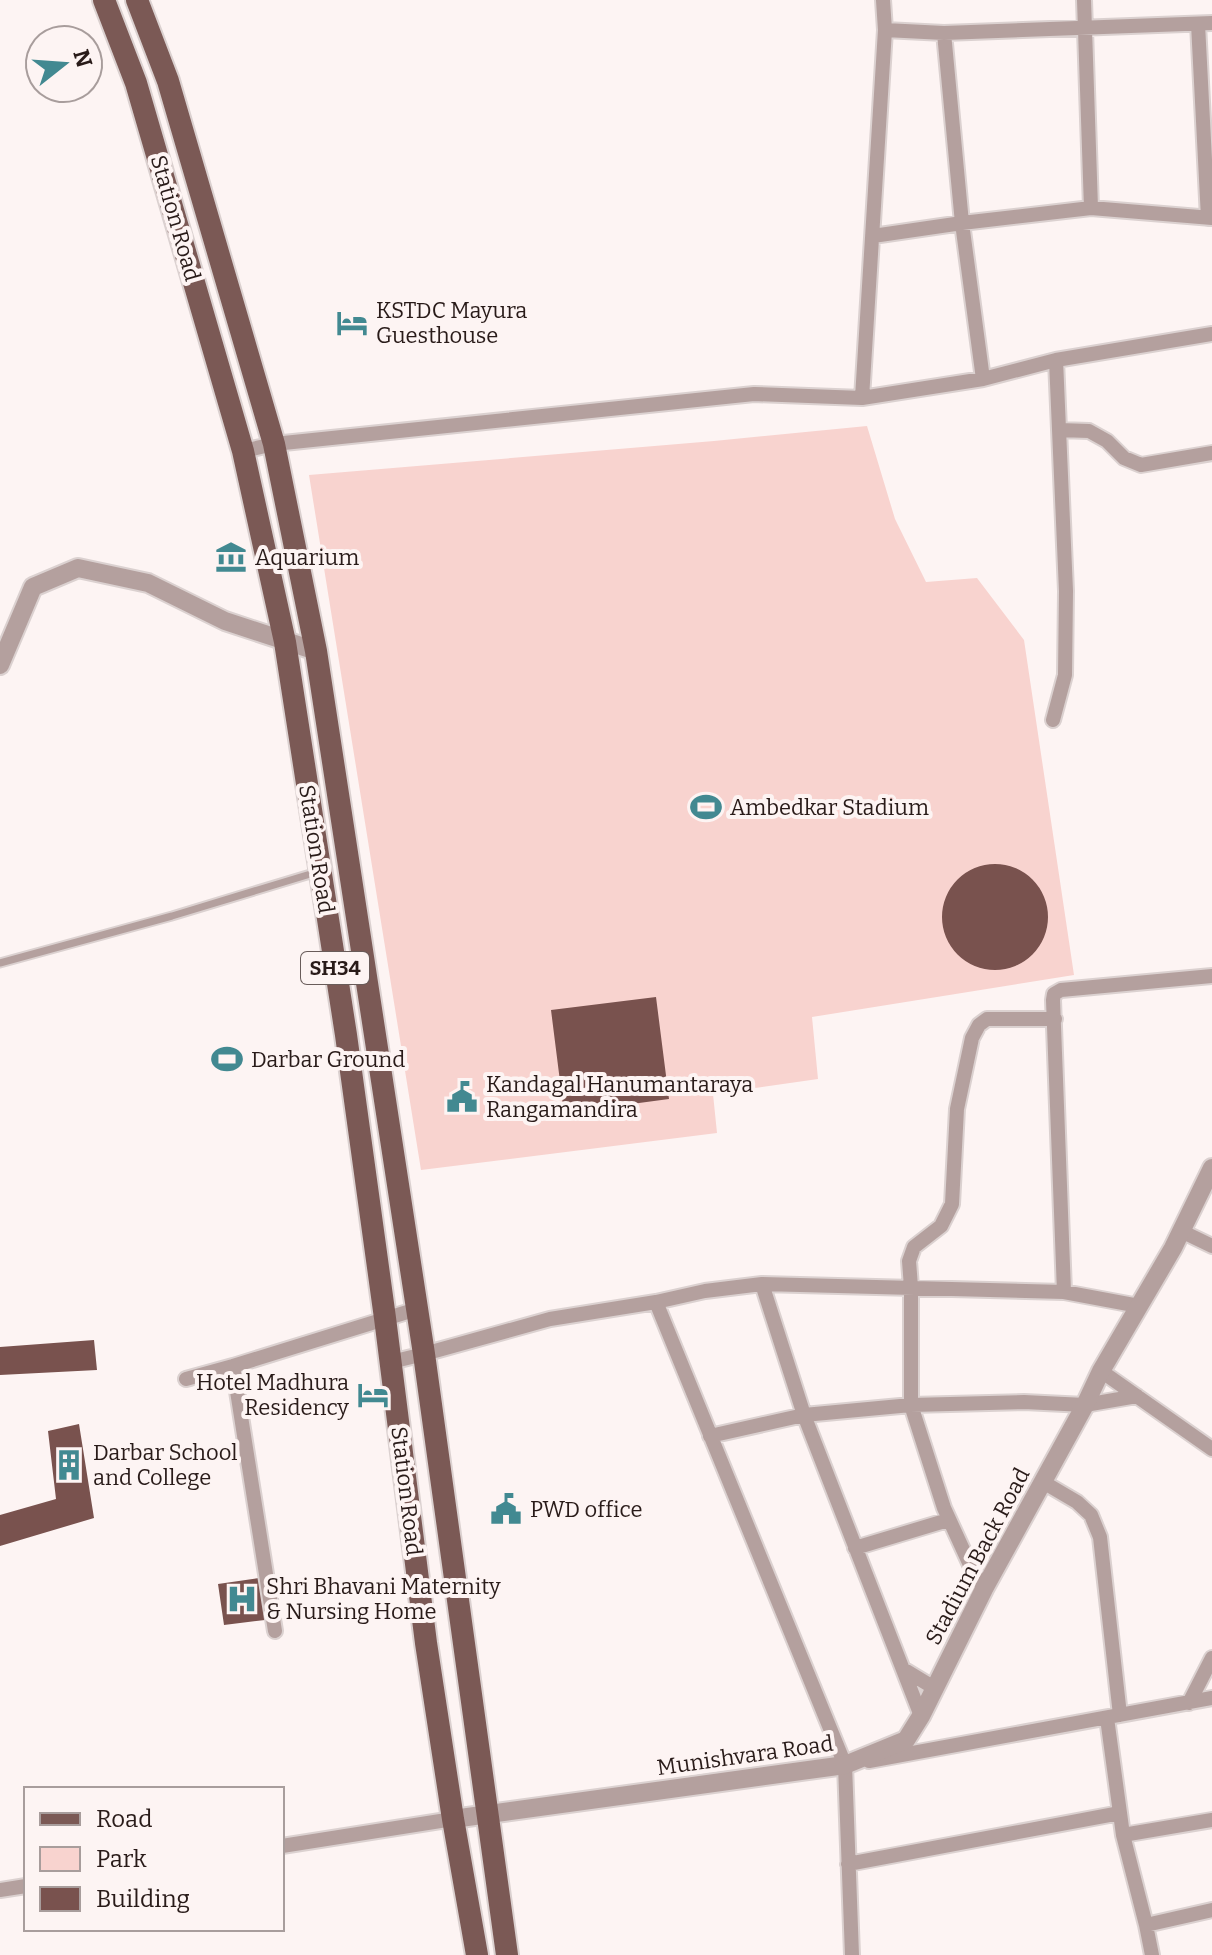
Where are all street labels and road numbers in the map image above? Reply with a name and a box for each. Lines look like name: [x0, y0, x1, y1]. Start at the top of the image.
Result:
street label: Station Road: [145, 152, 206, 284]
street label: Station Road: [293, 783, 340, 915]
road number: SH34: [301, 952, 369, 984]
street label: Station Road: [385, 1425, 428, 1557]
street label: Stadium Back Road: [919, 1463, 1035, 1649]
street label: Munishvara Road: [655, 1730, 835, 1781]

